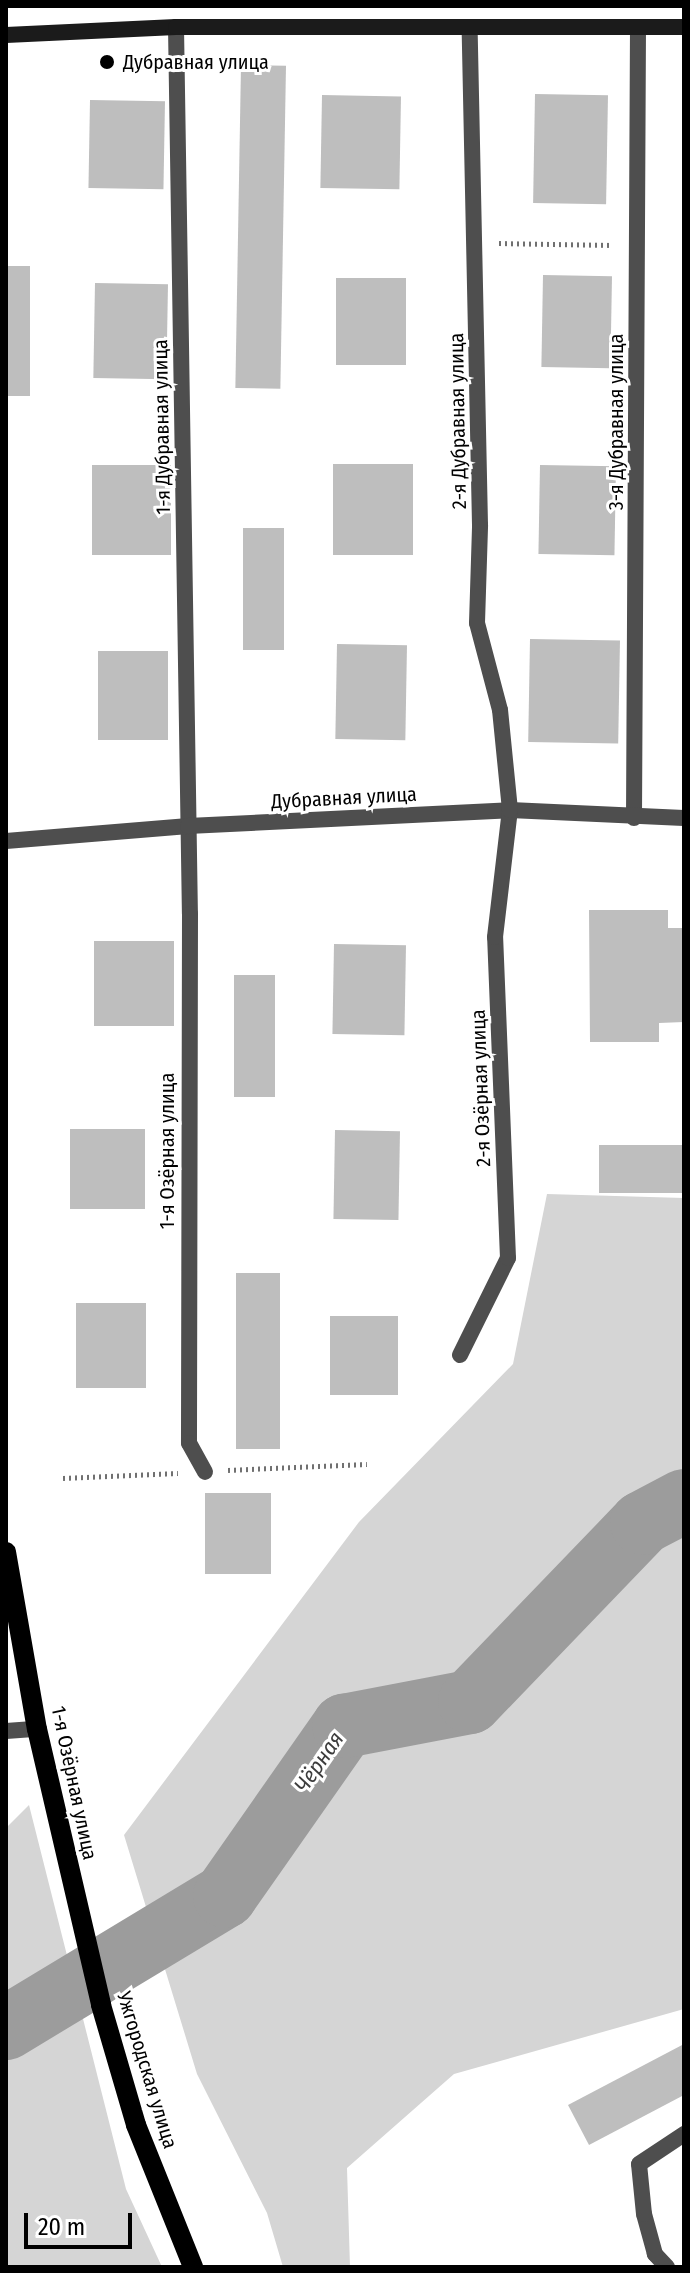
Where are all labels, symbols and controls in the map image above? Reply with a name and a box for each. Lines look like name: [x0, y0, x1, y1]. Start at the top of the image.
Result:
place label: Дубравная улица: [123, 50, 269, 74]
marker: Дубравная улица: [98, 53, 116, 71]
street label: 2-я Дубравная улица: [444, 333, 472, 509]
street label: 3-я Дубравная улица: [604, 334, 628, 510]
street label: 1-я Дубравная улица: [148, 339, 176, 515]
street label: Дубравная улица: [271, 782, 417, 814]
street label: 2-я Озёрная улица: [466, 1009, 496, 1167]
street label: 1-я Озёрная улица: [155, 1073, 179, 1229]
street label: 1-я Озёрная улица: [46, 1704, 102, 1862]
water label: Чёрная: [289, 1727, 349, 1797]
street label: Ужгородская улица: [112, 1989, 182, 2151]
scale bar: [28, 2197, 136, 2247]
text: 20 m: [38, 2213, 85, 2241]

